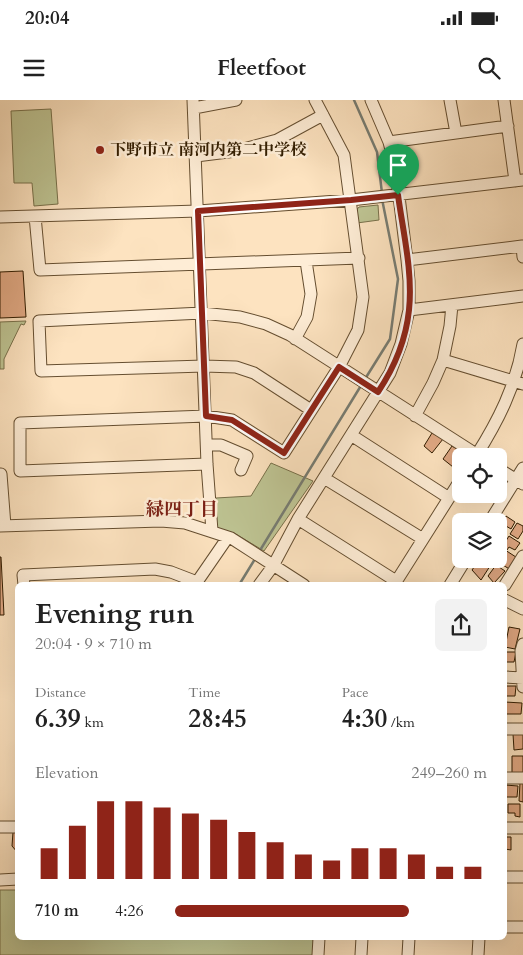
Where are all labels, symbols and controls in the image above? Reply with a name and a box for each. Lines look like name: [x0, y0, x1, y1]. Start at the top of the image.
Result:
text: 20:04: [25, 5, 69, 31]
text: Fleetfoot: [217, 53, 306, 83]
icon: menu: [20, 54, 48, 82]
icon: search: [475, 54, 503, 82]
place label: 下野市立 南河内第二中学校: [110, 139, 307, 161]
marker: 下野市立 南河内第二中学校: [94, 144, 106, 156]
pin: [377, 144, 419, 195]
icon: arrive: [384, 151, 412, 179]
map controls: [452, 448, 507, 568]
button: locate: [452, 448, 507, 503]
district label: 緑四丁目: [146, 497, 218, 522]
button: layers: [452, 513, 507, 568]
text: Evening run: [35, 595, 194, 633]
button: share: [435, 599, 487, 651]
text: 20:04 · 9 × 710 m: [35, 633, 152, 655]
text: Distance: [35, 683, 86, 702]
text: Time: [188, 683, 221, 702]
text: Pace: [342, 683, 369, 702]
text: 6.39: [35, 702, 81, 736]
text: 28:45: [188, 702, 247, 736]
text: 4:30: [342, 702, 387, 736]
text: km: [81, 713, 104, 732]
text: /km: [387, 713, 415, 732]
text: Elevation: [35, 762, 99, 784]
text: 249–260 m: [411, 762, 487, 784]
text: 710 m: [35, 900, 79, 922]
text: 4:26: [115, 900, 144, 922]

